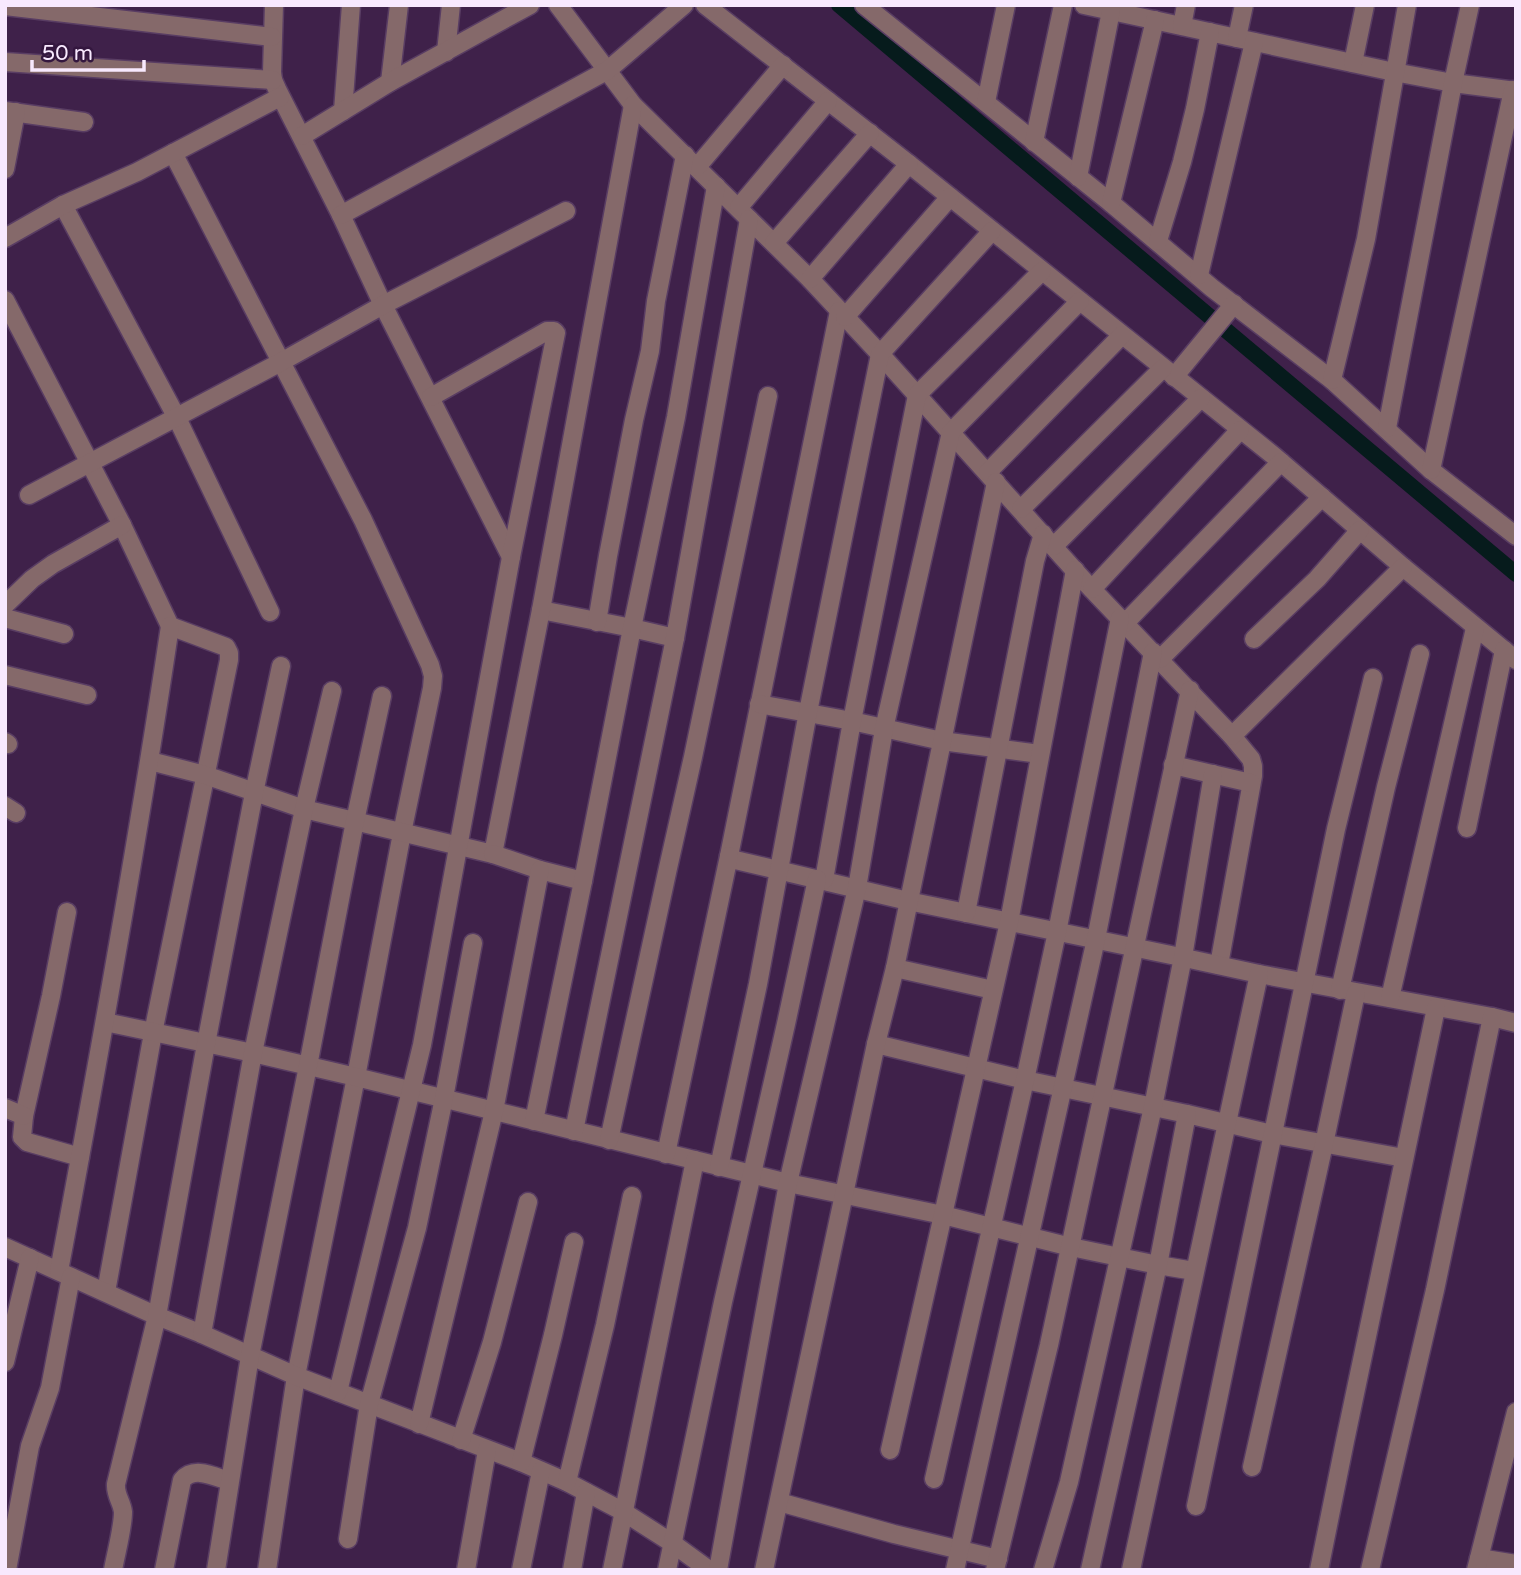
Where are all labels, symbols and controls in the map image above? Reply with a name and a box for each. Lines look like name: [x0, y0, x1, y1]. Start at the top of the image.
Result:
scale bar: [32, 28, 144, 72]
text: 50 m: [42, 41, 93, 66]

